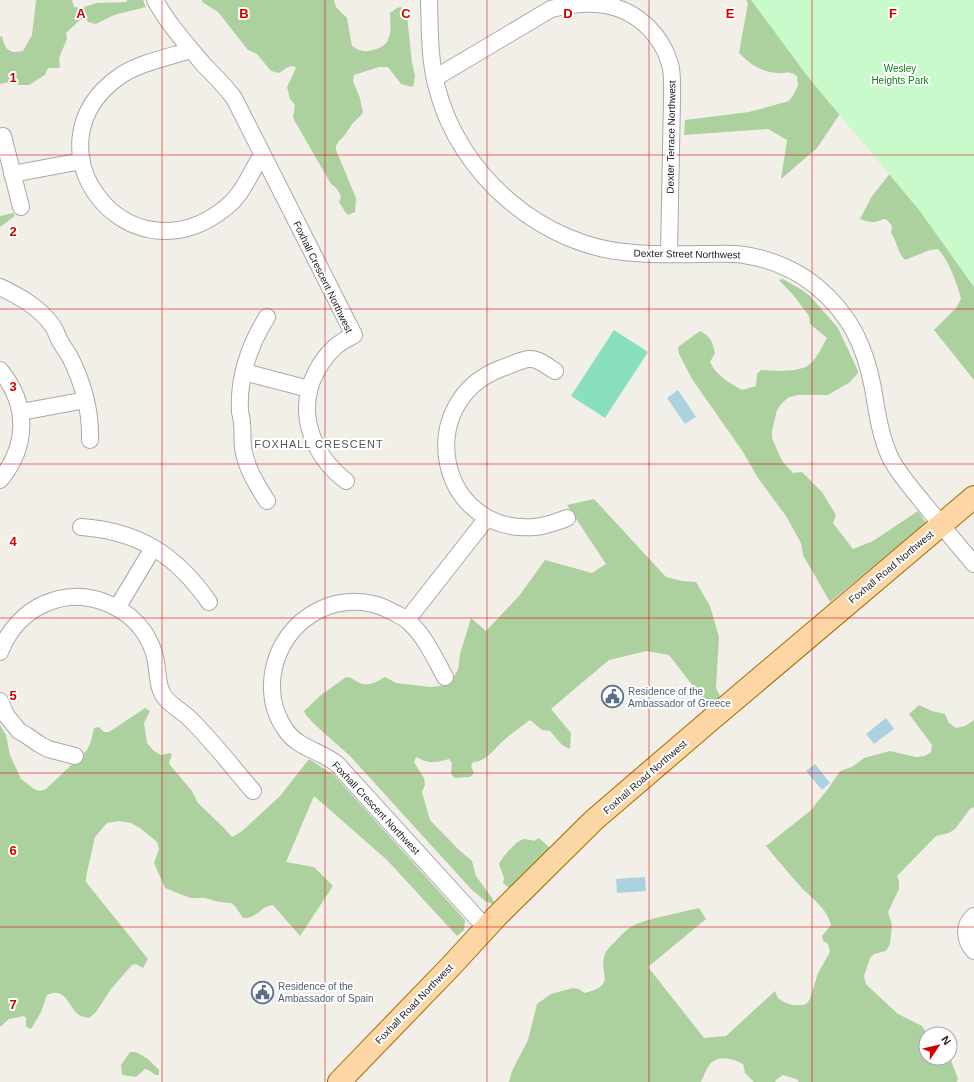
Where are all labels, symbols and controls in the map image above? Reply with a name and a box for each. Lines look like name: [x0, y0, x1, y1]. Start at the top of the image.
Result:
text: A: [76, 6, 86, 21]
text: B: [239, 6, 249, 21]
text: C: [401, 6, 411, 21]
text: D: [563, 6, 573, 21]
text: E: [726, 6, 735, 21]
text: F: [889, 6, 897, 21]
park label: Wesley Heights Park: [871, 63, 930, 86]
text: 1: [9, 70, 17, 85]
street label: Dexter Terrace Northwest: [665, 80, 677, 194]
street label: Foxhall Crescent Northwest: [291, 219, 355, 335]
text: 2: [9, 224, 17, 239]
street label: Dexter Street Northwest: [634, 248, 741, 260]
text: 3: [9, 379, 17, 394]
district label: FOXHALL CRESCENT: [254, 438, 384, 450]
street label: Foxhall Road Northwest: [847, 528, 936, 606]
text: 4: [9, 534, 17, 549]
public building icon: Residence of the Ambassador of Greece: [599, 684, 625, 710]
place label: Residence of the Ambassador of Greece: [628, 686, 731, 709]
text: 5: [9, 688, 17, 703]
street label: Foxhall Road Northwest: [601, 738, 689, 816]
street label: Foxhall Crescent Northwest: [330, 759, 422, 857]
text: 6: [9, 843, 17, 858]
street label: Foxhall Road Northwest: [373, 962, 455, 1046]
public building icon: Residence of the Ambassador of Spain: [249, 979, 275, 1005]
place label: Residence of the Ambassador of Spain: [278, 981, 374, 1004]
text: 7: [9, 997, 17, 1012]
north arrow: [918, 1026, 958, 1066]
text: N: [939, 1034, 953, 1047]

